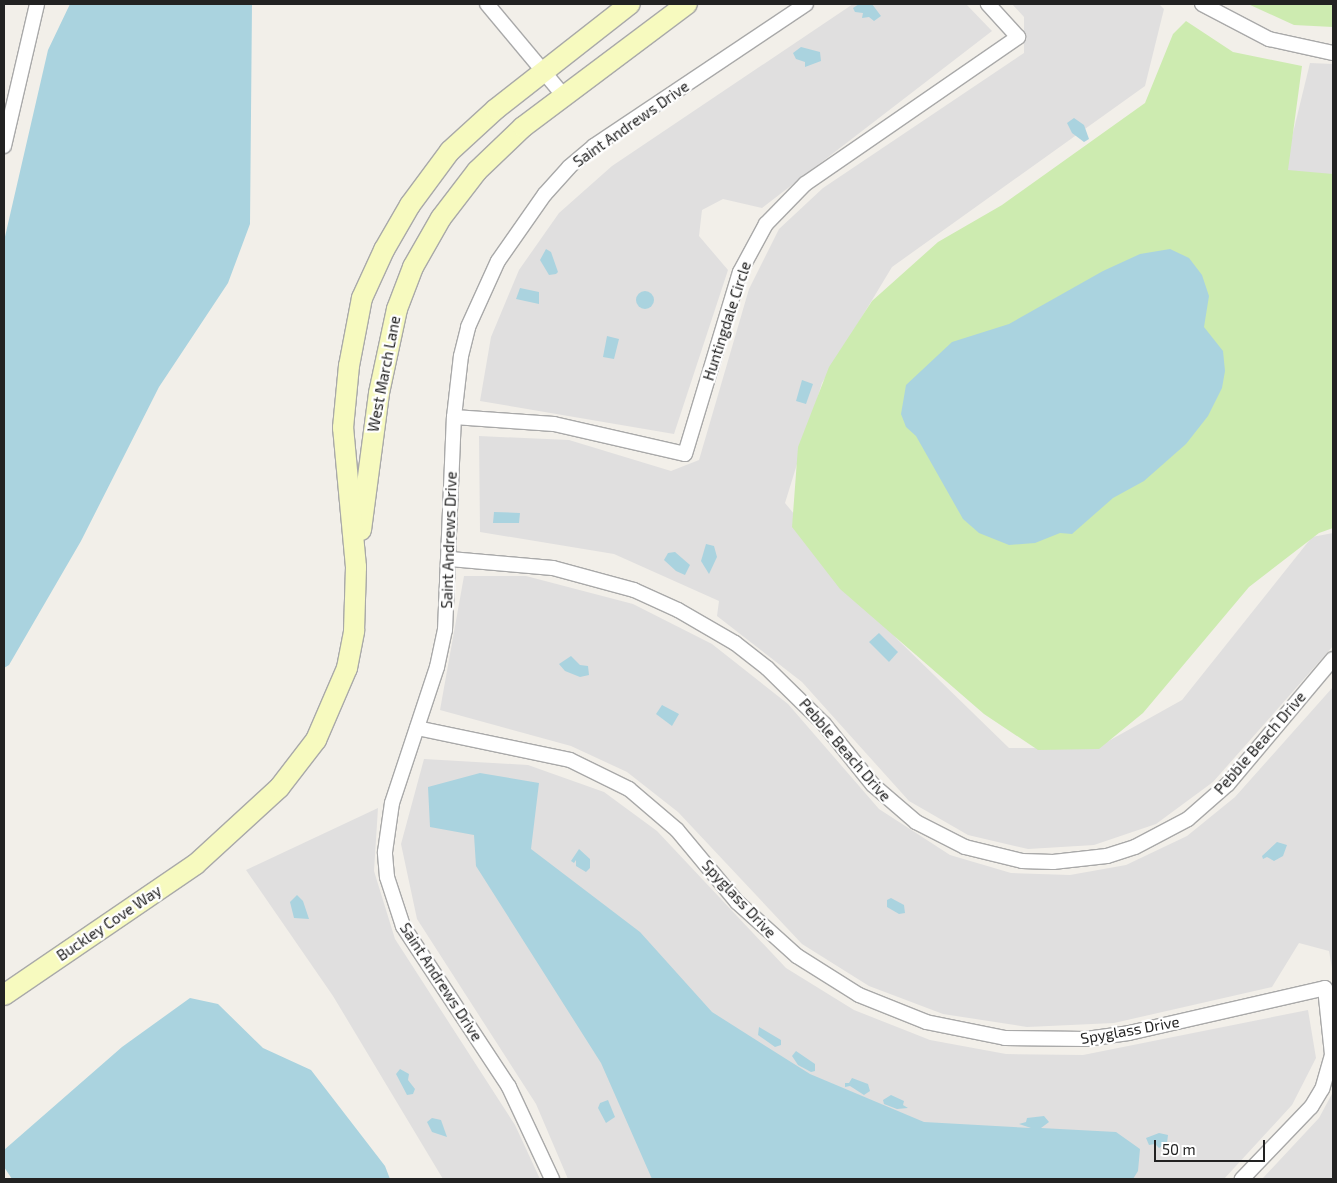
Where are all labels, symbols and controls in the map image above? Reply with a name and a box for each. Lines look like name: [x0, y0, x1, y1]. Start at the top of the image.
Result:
street label: Saint Andrews Drive: [569, 77, 693, 171]
street label: Huntingdale Circle: [699, 259, 755, 383]
street label: West March Lane: [364, 314, 404, 434]
street label: Saint Andrews Drive: [438, 471, 460, 609]
street label: Pebble Beach Drive: [1210, 688, 1310, 798]
street label: Pebble Beach Drive: [795, 695, 895, 805]
street label: Spyglass Drive: [698, 856, 780, 942]
street label: Buckley Cove Way: [53, 881, 165, 965]
street label: Saint Andrews Drive: [396, 919, 486, 1045]
street label: Spyglass Drive: [1079, 1012, 1181, 1048]
scale bar: [1157, 1130, 1268, 1162]
text: 50 m: [1162, 1140, 1196, 1158]

